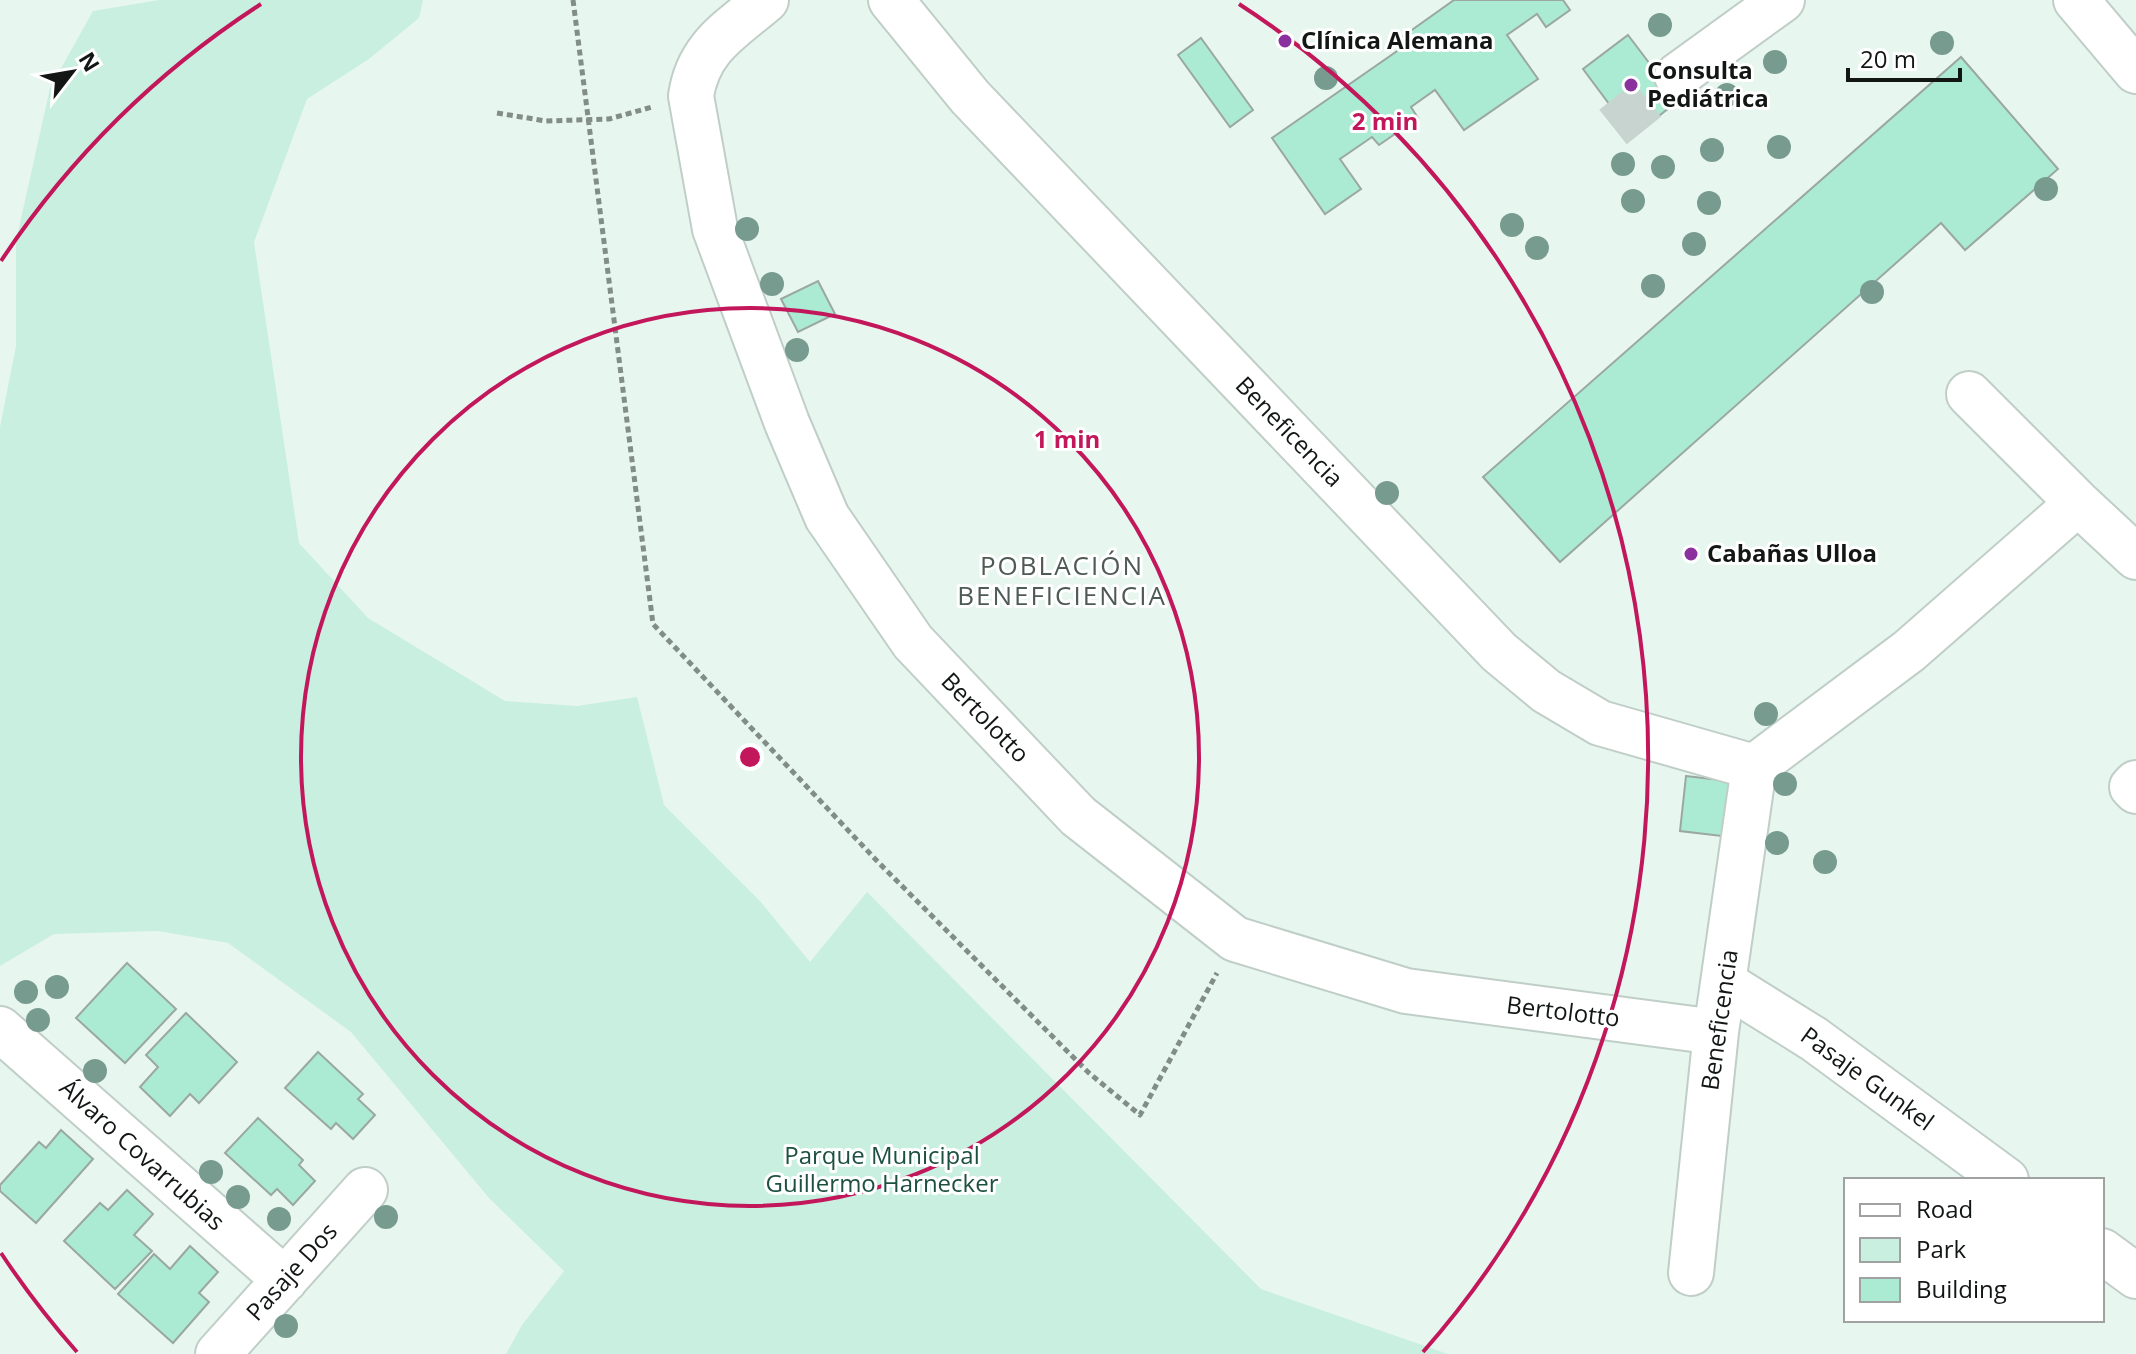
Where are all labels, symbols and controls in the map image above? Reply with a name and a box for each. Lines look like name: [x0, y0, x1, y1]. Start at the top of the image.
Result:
place label: Clínica Alemana: [1301, 23, 1494, 56]
north arrow: [32, 32, 112, 112]
marker: Clínica Alemana: [1276, 32, 1294, 50]
scale bar: [1848, 32, 1960, 82]
text: 20 m: [1860, 42, 1916, 75]
text: N: [73, 46, 107, 77]
place label: Consulta Pediátrica: [1647, 53, 1769, 114]
marker: Consulta Pediátrica: [1622, 76, 1640, 94]
text: 2 min: [1352, 104, 1418, 137]
street label: Beneficencia: [1229, 368, 1351, 493]
text: 1 min: [1034, 422, 1100, 455]
place label: Cabañas Ulloa: [1707, 536, 1877, 569]
marker: Cabañas Ulloa: [1682, 545, 1700, 563]
district label: POBLACIÓN BENEFICIENCIA: [957, 547, 1167, 613]
street label: Bertolotto: [935, 665, 1037, 769]
centre of rings: [736, 743, 764, 771]
street label: Beneficencia: [1692, 947, 1745, 1092]
street label: Bertolotto: [1505, 987, 1622, 1034]
street label: Pasaje Gunkel: [1795, 1018, 1941, 1137]
street label: Álvaro Covarrubias: [53, 1071, 233, 1237]
park label: Parque Municipal Guillermo Harnecker: [766, 1138, 999, 1199]
legend: [1844, 1178, 2104, 1322]
text: Road: [1916, 1192, 1973, 1225]
street label: Pasaje Dos: [238, 1215, 344, 1327]
text: Park: [1916, 1232, 1967, 1265]
text: Building: [1916, 1272, 2007, 1305]

